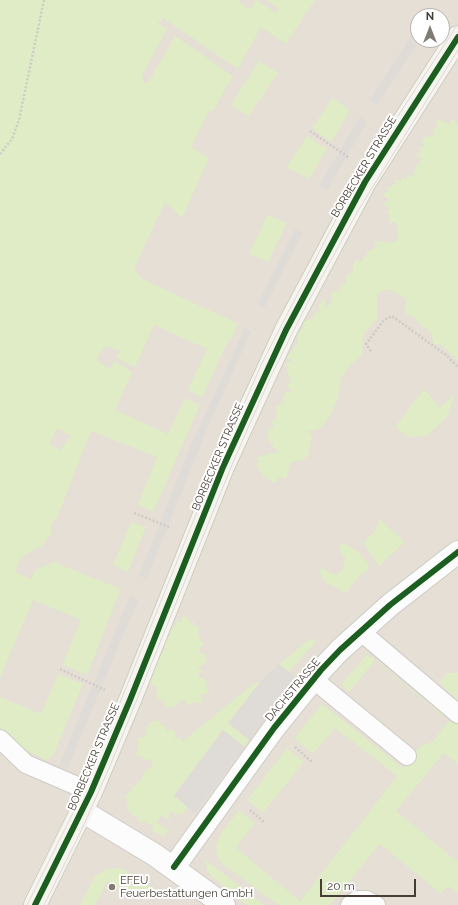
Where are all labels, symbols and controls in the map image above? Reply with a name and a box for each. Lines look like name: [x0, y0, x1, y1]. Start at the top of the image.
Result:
north arrow: [410, 8, 450, 48]
text: N: [426, 10, 434, 23]
street label: BORBECKER STRASSE: [329, 114, 399, 220]
street label: BORBECKER STRASSE: [189, 401, 247, 513]
street label: DACHSTRASSE: [263, 656, 323, 724]
street label: BORBECKER STRASSE: [65, 701, 123, 813]
scale bar: [322, 871, 418, 897]
place label: EFEU Feuerbestattungen GmbH: [120, 874, 253, 900]
text: 20 m: [327, 879, 355, 893]
marker: EFEU Feuerbestattungen GmbH: [107, 882, 117, 892]

